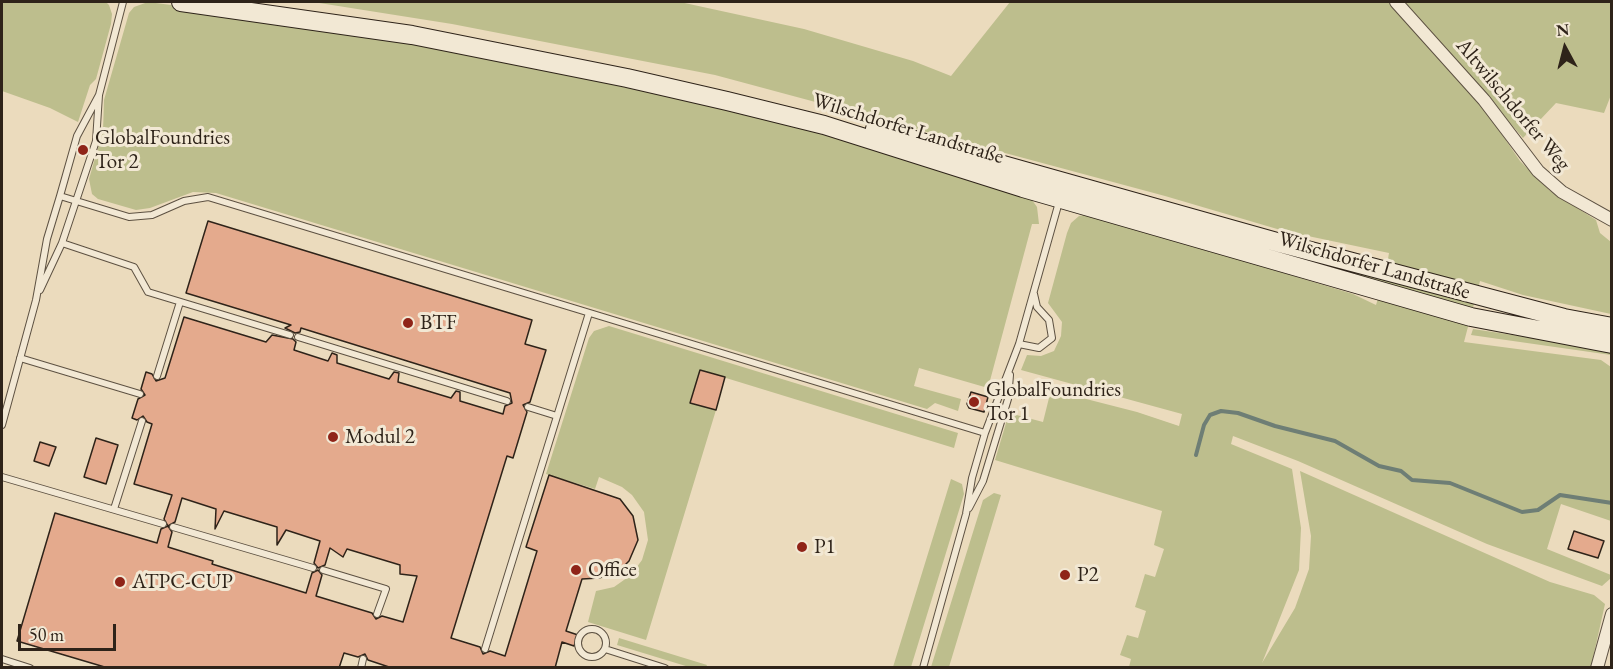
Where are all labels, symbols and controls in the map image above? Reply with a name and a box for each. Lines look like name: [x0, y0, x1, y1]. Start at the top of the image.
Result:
north arrow: [1535, 18, 1595, 78]
text: N: [1555, 18, 1570, 41]
street label: Altwilschdorfer Weg: [1450, 34, 1576, 176]
street label: Wilschdorfer Landstraße: [809, 88, 1007, 170]
place label: GlobalFoundries Tor 2: [95, 125, 230, 175]
marker: GlobalFoundries Tor 2: [76, 143, 90, 157]
street label: Wilschdorfer Landstraße: [1275, 227, 1473, 305]
place label: BTF: [420, 310, 457, 336]
marker: BTF: [401, 316, 415, 330]
place label: GlobalFoundries Tor 1: [986, 377, 1121, 427]
marker: GlobalFoundries Tor 1: [967, 395, 981, 409]
place label: Modul 2: [345, 424, 415, 450]
marker: Modul 2: [326, 430, 340, 444]
place label: P1: [814, 534, 836, 560]
marker: P1: [795, 540, 809, 554]
place label: Office: [588, 557, 637, 583]
place label: P2: [1077, 562, 1099, 588]
marker: Office: [569, 563, 583, 577]
marker: P2: [1058, 568, 1072, 582]
place label: ATPC-CUP: [132, 569, 233, 595]
marker: ATPC-CUP: [113, 575, 127, 589]
scale bar: [21, 612, 118, 650]
text: 50 m: [29, 623, 64, 646]

